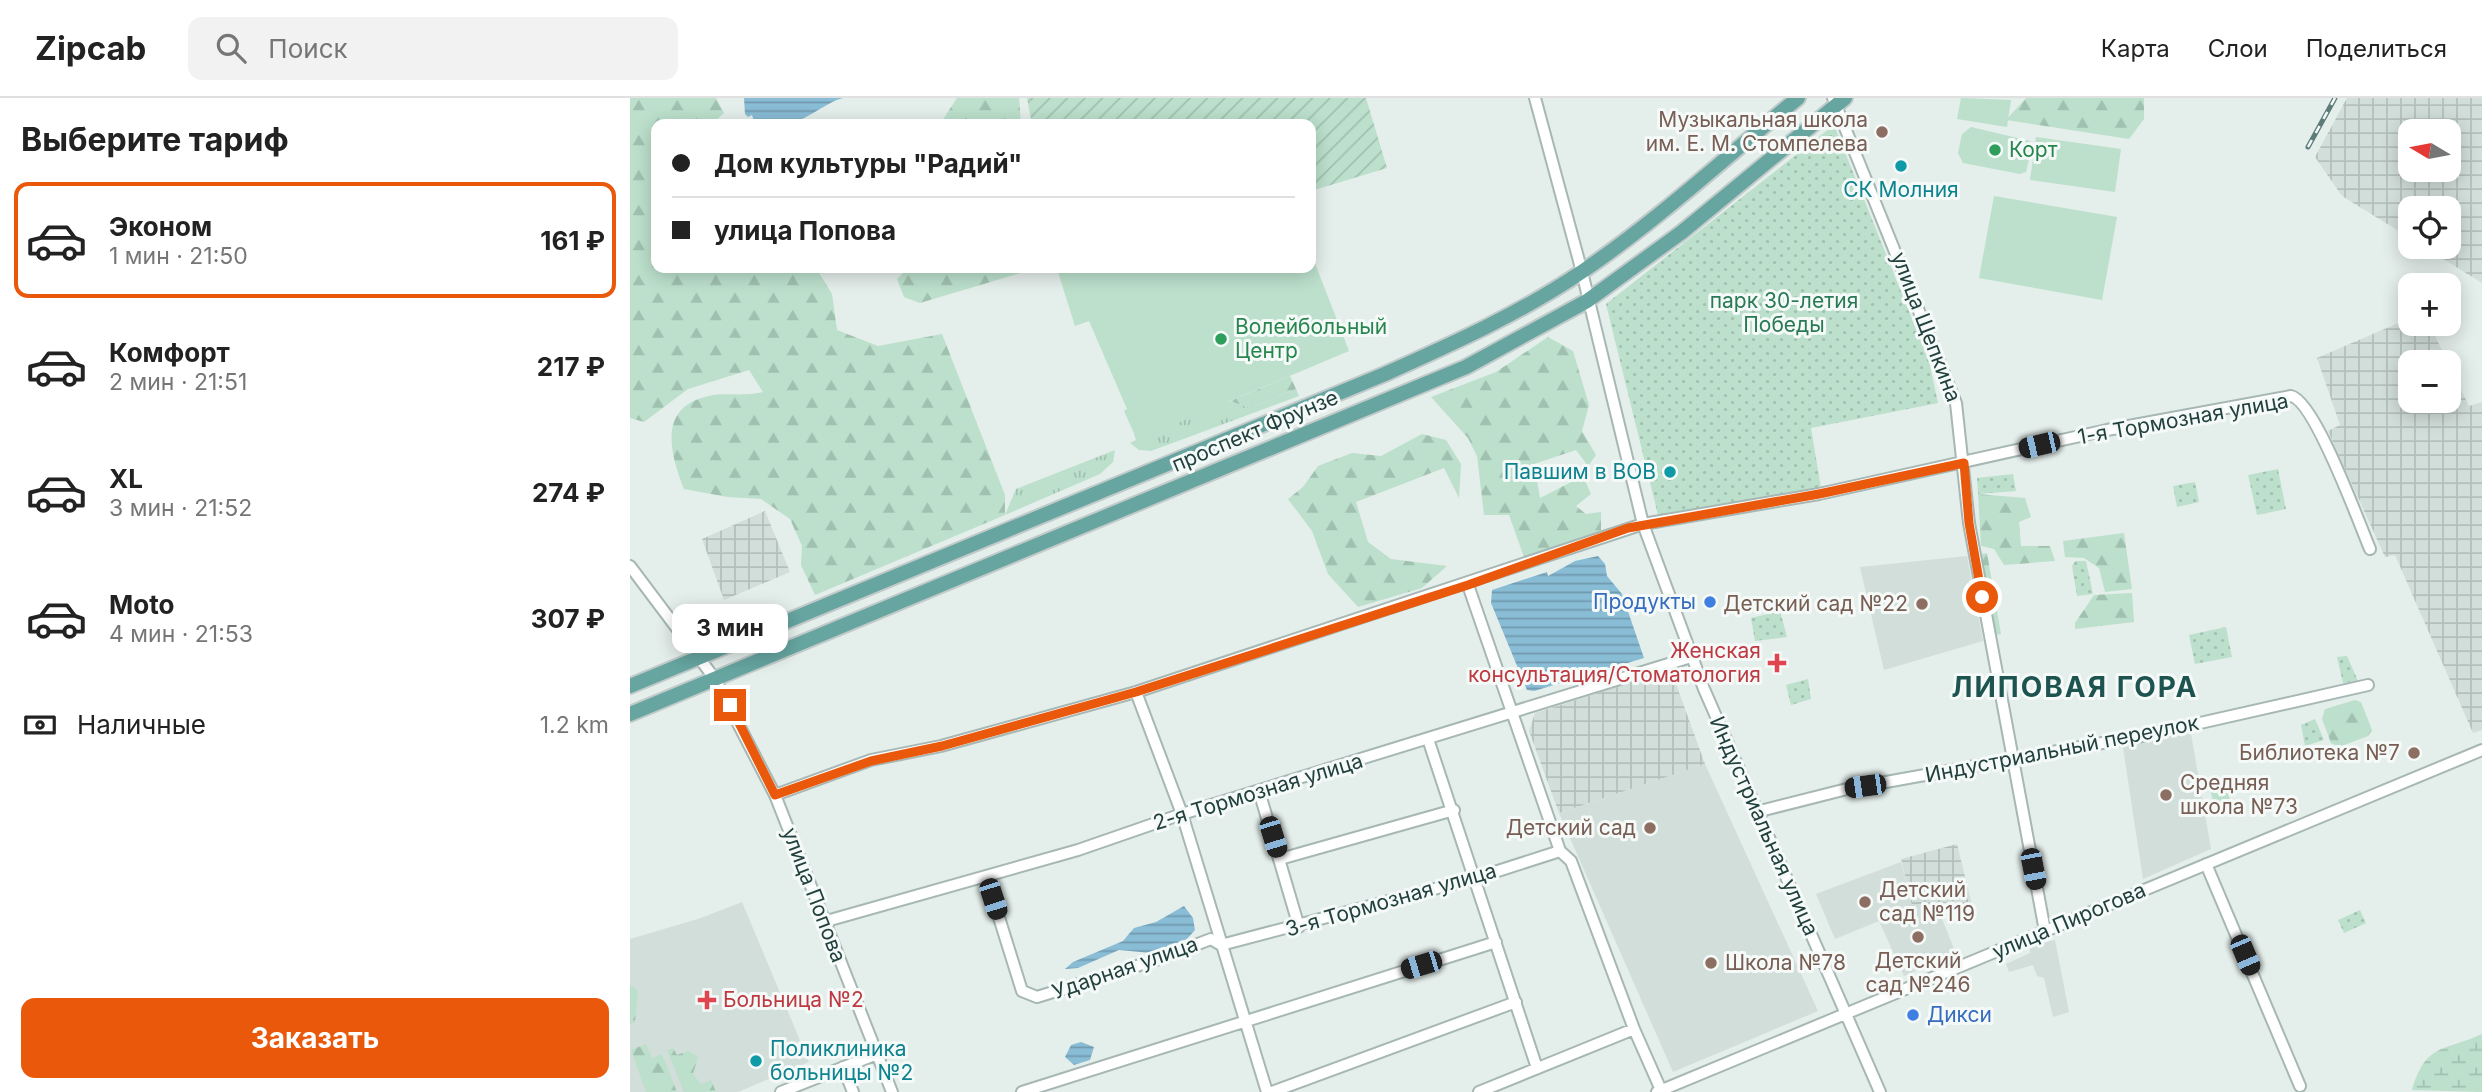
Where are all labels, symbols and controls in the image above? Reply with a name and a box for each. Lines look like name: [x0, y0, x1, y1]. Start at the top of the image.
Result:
search box: [188, 17, 678, 80]
text: Zipcab: [35, 28, 146, 68]
icon: search: [212, 29, 250, 67]
text: Поиск: [268, 33, 348, 64]
text: Карта: [2101, 34, 2170, 63]
text: Слои: [2208, 34, 2268, 63]
text: Поделиться: [2306, 34, 2447, 63]
place label: Музыкальная школа им. Е. М. Стомпелева: [1646, 107, 1868, 156]
north arrow: [2398, 119, 2460, 182]
map controls: [2398, 119, 2461, 413]
text: Выберите тариф: [21, 120, 289, 159]
marker: Музыкальная школа им. Е. М. Стомпелева: [1874, 124, 1890, 140]
place label: Корт: [2009, 137, 2058, 162]
marker: Корт: [1987, 142, 2003, 158]
text: Дом культуры "Радий": [714, 148, 1022, 179]
marker: СК Молния: [1893, 158, 1909, 174]
place label: СК Молния: [1843, 177, 1959, 202]
button: locate: [2398, 196, 2461, 259]
icon: car: [25, 209, 88, 272]
text: Эконом: [109, 211, 212, 242]
text: улица Попова: [714, 215, 896, 246]
text: 161 ₽: [540, 225, 605, 256]
text: 1 мин · 21:50: [109, 242, 248, 270]
street label: улица Щепкина: [1886, 248, 1967, 405]
button: +: [2398, 273, 2461, 336]
park label: парк 30-летия Победы: [1710, 288, 1858, 337]
place label: Волейбольный Центр: [1235, 314, 1387, 363]
marker: Волейбольный Центр: [1213, 331, 1229, 347]
icon: car: [25, 335, 88, 398]
text: Комфорт: [109, 337, 230, 368]
button: −: [2398, 350, 2461, 413]
text: 217 ₽: [537, 351, 605, 382]
text: 2 мин · 21:51: [109, 368, 247, 396]
street label: проспект Фрунзе: [1168, 384, 1342, 477]
street label: 1-я Тормозная улица: [2076, 388, 2290, 449]
car: [2017, 430, 2062, 460]
place label: Павшим в ВОВ: [1504, 459, 1656, 484]
icon: car: [25, 461, 88, 524]
text: XL: [109, 463, 143, 494]
marker: Павшим в ВОВ: [1662, 464, 1678, 480]
text: 274 ₽: [532, 477, 605, 508]
text: 3 мин · 21:52: [109, 494, 252, 522]
route start: [1966, 581, 1998, 613]
icon: car: [25, 587, 88, 650]
text: Moto: [109, 589, 174, 620]
place label: Продукты: [1593, 589, 1696, 614]
place label: Детский сад №22: [1723, 591, 1908, 616]
marker: Продукты: [1702, 594, 1718, 610]
marker: Детский сад №22: [1914, 596, 1930, 612]
text: 307 ₽: [531, 603, 605, 634]
callout: 3 мин: [672, 603, 788, 652]
text: 3 мин: [696, 614, 764, 642]
text: 4 мин · 21:53: [109, 620, 253, 648]
place label: Женская консультация/Стоматология: [1468, 638, 1761, 687]
marker: Женская консультация/Стоматология: [1767, 653, 1787, 673]
district label: ЛИПОВАЯ ГОРА: [1952, 670, 2199, 704]
route end: [714, 689, 746, 721]
icon: cash: [21, 706, 59, 744]
text: Наличные: [77, 709, 206, 740]
street label: Индустриальный переулок: [1923, 710, 2201, 787]
text: 1.2 km: [540, 711, 609, 739]
street label: Индустриальная улица: [1705, 712, 1824, 939]
place label: Библиотека №7: [2239, 740, 2400, 765]
marker: Библиотека №7: [2406, 745, 2422, 761]
street label: 2-я Тормозная улица: [1150, 748, 1366, 835]
place label: Средняя школа №73: [2180, 770, 2298, 819]
car: [1843, 773, 1888, 799]
marker: Средняя школа №73: [2158, 787, 2174, 803]
car: [1257, 814, 1290, 860]
place label: Детский сад: [1506, 815, 1636, 840]
marker: Детский сад: [1642, 820, 1658, 836]
street label: улица Попова: [777, 824, 852, 966]
car: [2019, 846, 2048, 892]
street label: 3-я Тормозная улица: [1283, 857, 1499, 942]
car: [977, 876, 1010, 922]
place label: Детский сад №119: [1879, 877, 1975, 926]
street label: улица Пирогова: [1988, 877, 2149, 964]
marker: Детский сад №119: [1857, 894, 1873, 910]
marker: Детский сад №246: [1910, 929, 1926, 945]
street label: Ударная улица: [1049, 931, 1201, 1004]
car: [2228, 932, 2263, 978]
place label: Детский сад №246: [1865, 948, 1971, 997]
car: [1398, 949, 1445, 981]
place label: Школа №78: [1725, 950, 1846, 975]
marker: Школа №78: [1703, 955, 1719, 971]
place label: Больница №2: [723, 987, 864, 1012]
marker: Больница №2: [697, 990, 717, 1010]
button: Заказать: [21, 998, 609, 1078]
place label: Дикси: [1927, 1002, 1992, 1027]
marker: Дикси: [1905, 1007, 1921, 1023]
place label: Поликлиника больницы №2: [770, 1036, 913, 1085]
marker: Поликлиника больницы №2: [748, 1053, 764, 1069]

